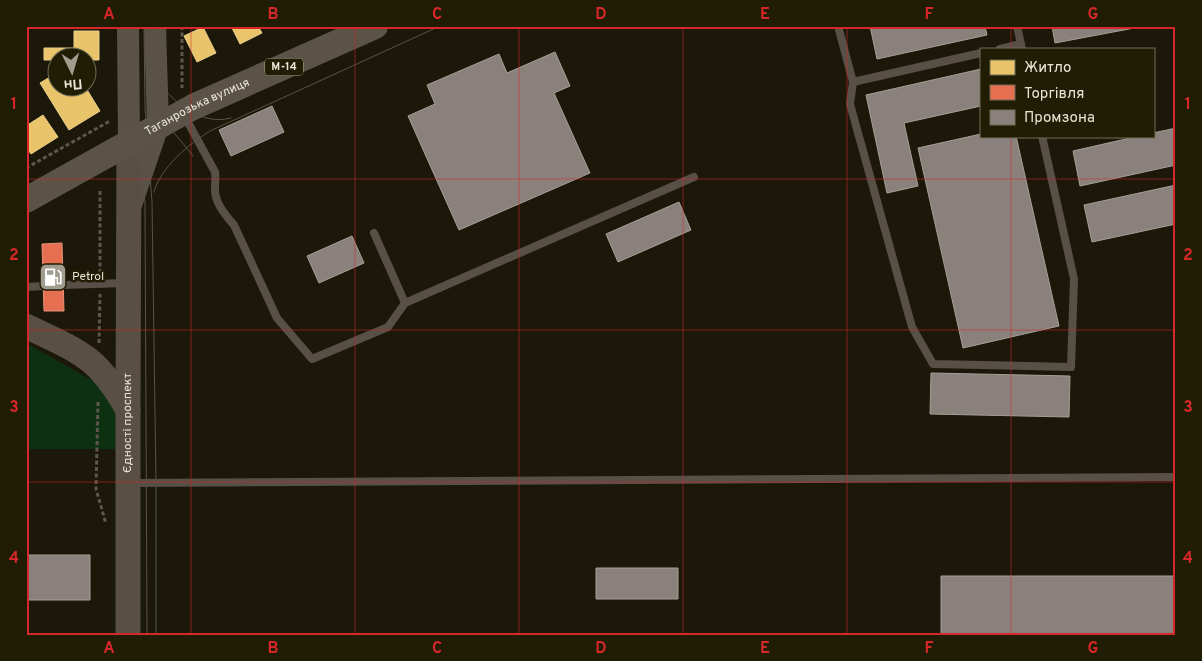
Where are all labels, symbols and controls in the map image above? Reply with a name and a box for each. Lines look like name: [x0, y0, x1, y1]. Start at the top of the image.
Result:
text: A: [103, 5, 115, 25]
text: B: [267, 5, 279, 25]
text: C: [432, 5, 442, 25]
text: D: [595, 5, 607, 25]
text: E: [760, 5, 770, 25]
text: F: [924, 5, 934, 25]
text: G: [1088, 5, 1098, 25]
north arrow: [48, 48, 98, 98]
legend: [980, 48, 1154, 138]
road number: М-14: [265, 58, 303, 76]
text: Житло: [1024, 59, 1071, 78]
text: Пн: [63, 74, 83, 93]
street label: Таганрозька вулиця: [142, 75, 252, 140]
text: Торгівля: [1024, 85, 1085, 104]
text: 1: [11, 95, 17, 115]
text: 1: [1185, 95, 1191, 115]
text: Промзона: [1024, 109, 1095, 128]
text: 2: [9, 246, 19, 266]
text: 2: [1183, 246, 1193, 266]
fuel station icon: Petrol: [38, 262, 68, 292]
place label: Petrol: [72, 269, 104, 285]
street label: Єдності проспект: [120, 372, 136, 473]
text: 3: [9, 398, 19, 418]
text: 3: [1183, 398, 1193, 418]
text: 4: [9, 549, 19, 569]
text: 4: [1183, 549, 1193, 569]
text: A: [103, 639, 115, 659]
text: B: [267, 639, 279, 659]
text: C: [432, 639, 442, 659]
text: D: [595, 639, 607, 659]
text: E: [760, 639, 770, 659]
text: F: [924, 639, 934, 659]
text: G: [1088, 639, 1098, 659]

